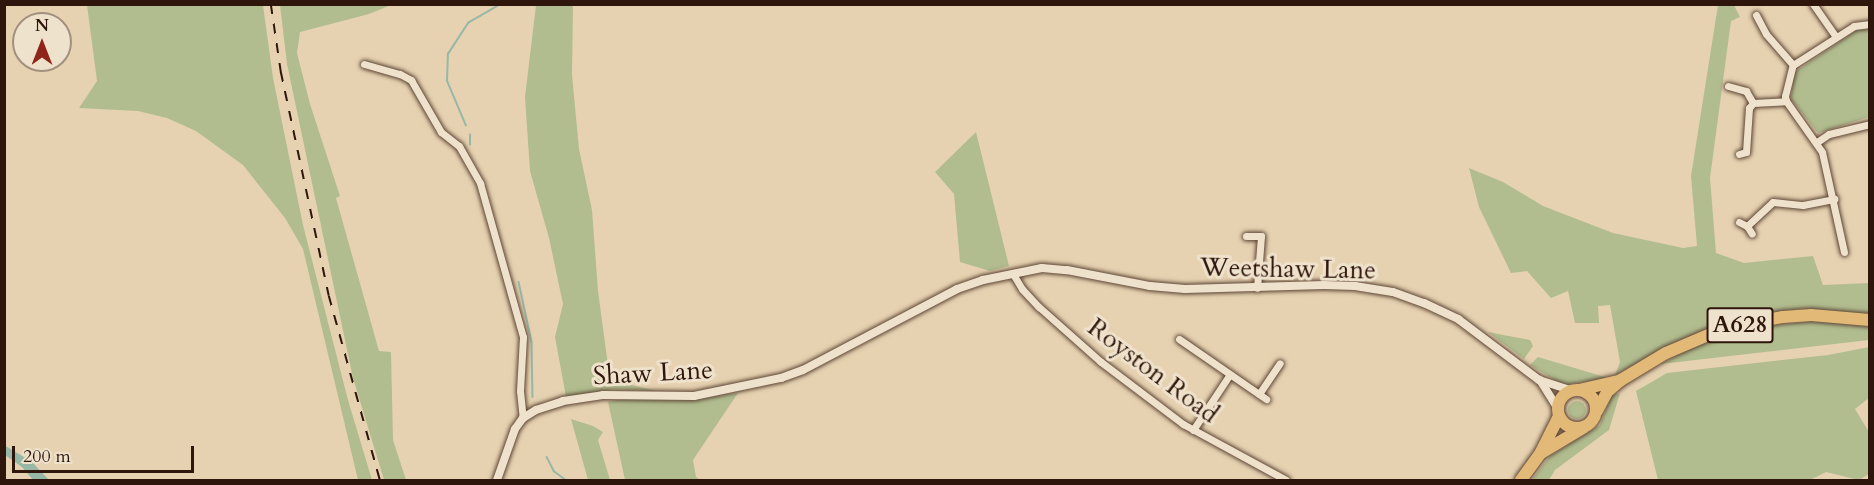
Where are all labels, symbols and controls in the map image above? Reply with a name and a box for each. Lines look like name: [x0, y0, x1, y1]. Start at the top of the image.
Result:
north arrow: [12, 12, 72, 72]
text: N: [35, 15, 49, 37]
street label: Weetshaw Lane: [1200, 252, 1376, 286]
road number: A628: [1706, 304, 1774, 346]
street label: Royston Road: [1081, 312, 1225, 430]
street label: Shaw Lane: [592, 354, 714, 392]
scale bar: [15, 434, 196, 472]
text: 200 m: [23, 444, 71, 469]

